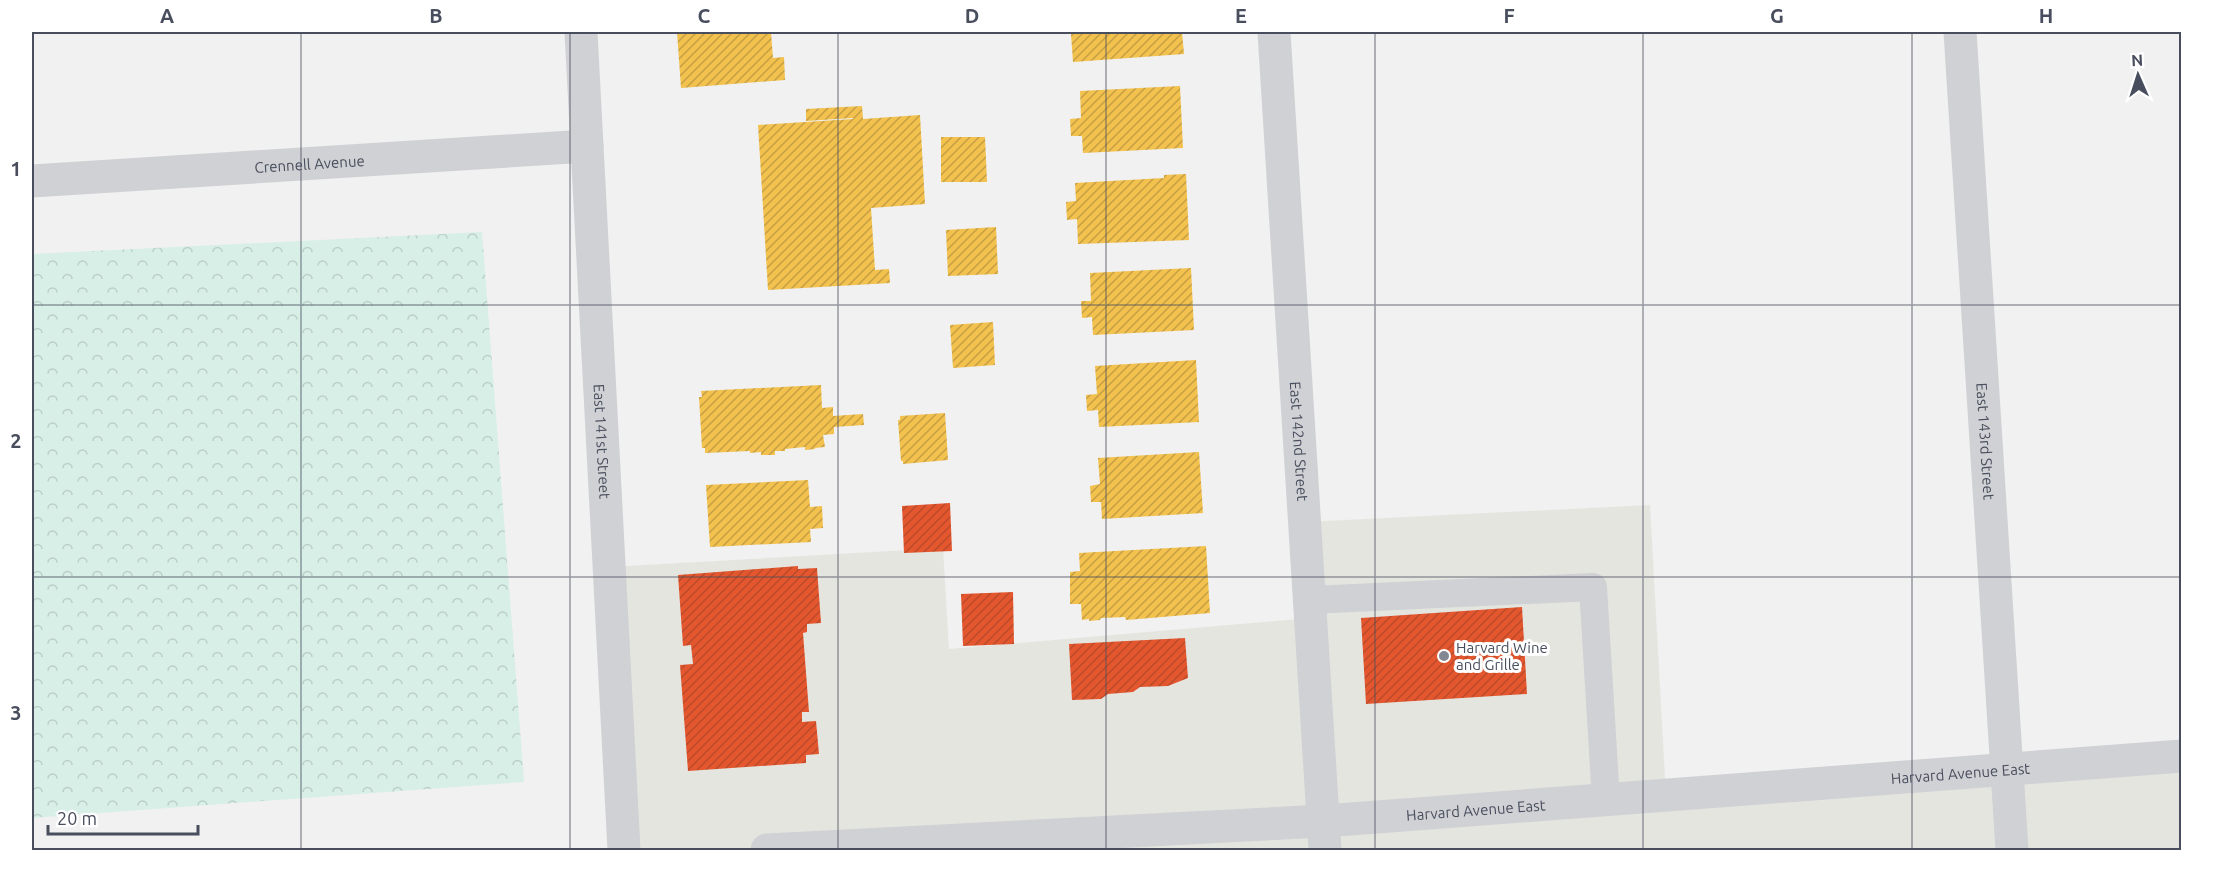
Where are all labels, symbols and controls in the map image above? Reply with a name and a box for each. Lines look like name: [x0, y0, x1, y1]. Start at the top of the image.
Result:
text: A: [160, 4, 174, 27]
text: B: [429, 4, 443, 27]
text: C: [698, 4, 711, 27]
text: D: [965, 4, 979, 27]
text: E: [1235, 4, 1247, 27]
text: F: [1503, 4, 1515, 27]
text: G: [1770, 4, 1784, 27]
text: H: [2039, 4, 2053, 27]
north arrow: [2108, 45, 2168, 105]
text: N: [2131, 51, 2144, 69]
street label: Crennell Avenue: [254, 152, 365, 175]
text: 1: [10, 157, 22, 180]
street label: East 142nd Street: [1287, 381, 1312, 502]
street label: East 143rd Street: [1974, 382, 1998, 500]
street label: East 141st Street: [591, 383, 614, 499]
text: 2: [10, 429, 22, 452]
place label: Harvard Wine and Grille: [1456, 639, 1548, 673]
marker: Harvard Wine and Grille: [1437, 649, 1451, 663]
text: 3: [10, 701, 22, 724]
street label: Harvard Avenue East: [1890, 759, 2031, 787]
street label: Harvard Avenue East: [1406, 796, 1546, 823]
scale bar: [48, 798, 198, 836]
text: 20 m: [57, 808, 97, 828]

